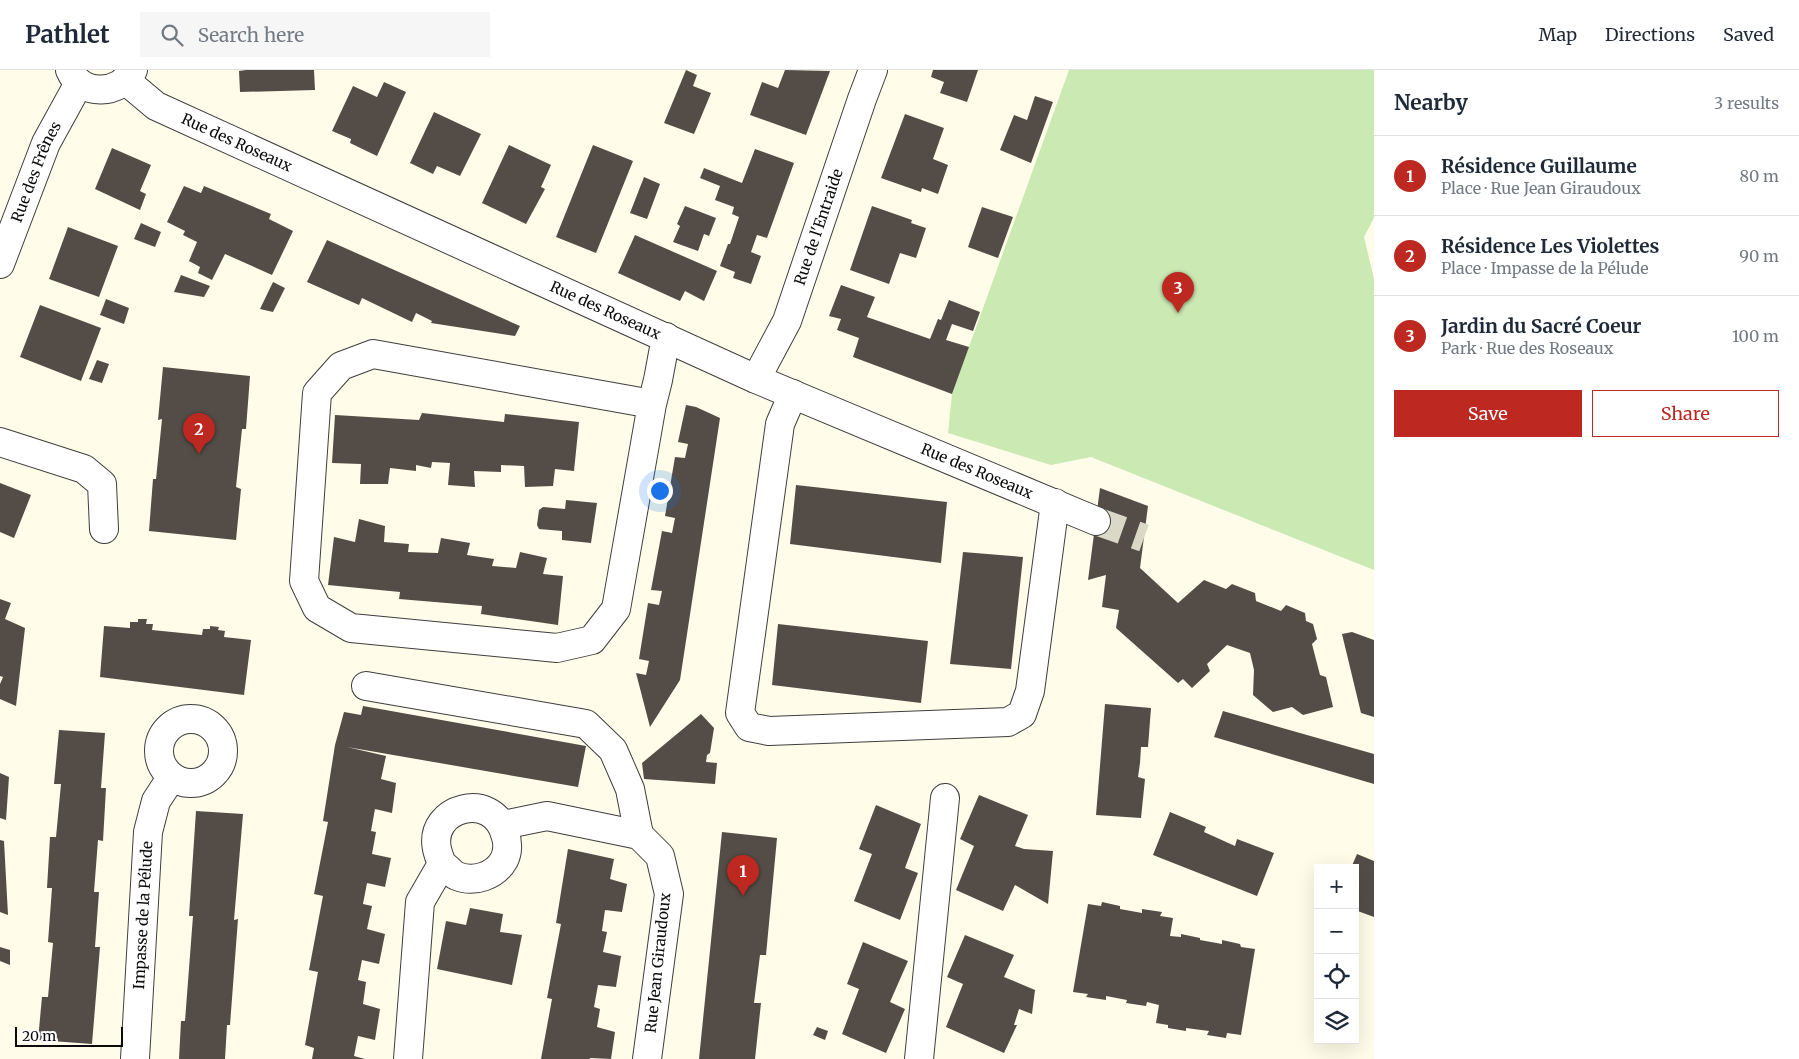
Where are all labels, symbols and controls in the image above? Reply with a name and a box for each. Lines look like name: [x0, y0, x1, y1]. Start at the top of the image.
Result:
search box: [140, 12, 490, 57]
text: Pathlet: [25, 19, 110, 50]
icon: search: [158, 21, 186, 49]
text: Search here: [198, 23, 304, 47]
text: Map: [1539, 23, 1577, 46]
text: Directions: [1605, 23, 1695, 46]
text: Saved: [1723, 23, 1774, 46]
text: Nearby: [1394, 89, 1468, 116]
text: 3 results: [1714, 93, 1779, 113]
street label: Rue des Roseaux: [178, 109, 295, 176]
street label: Rue des Frênes: [7, 118, 65, 225]
text: Résidence Guillaume: [1441, 154, 1637, 178]
street label: Rue de l'Entraide: [790, 166, 847, 287]
text: 1: [1406, 166, 1414, 186]
text: 80 m: [1740, 166, 1779, 186]
text: Place · Rue Jean Giraudoux: [1441, 178, 1641, 198]
text: Résidence Les Violettes: [1441, 234, 1659, 258]
text: 2: [1405, 246, 1415, 266]
text: 90 m: [1739, 246, 1779, 266]
text: Place · Impasse de la Pélude: [1441, 258, 1649, 278]
pin: 3: [1162, 272, 1194, 313]
street label: Rue des Roseaux: [547, 277, 664, 343]
text: Jardin du Sacré Coeur: [1441, 314, 1641, 338]
text: 3: [1405, 326, 1415, 346]
text: 100 m: [1732, 326, 1779, 346]
text: Park · Rue des Roseaux: [1441, 338, 1613, 358]
button: Save: [1394, 390, 1582, 437]
button: Share: [1592, 390, 1779, 437]
pin: 2: [183, 413, 215, 454]
street label: Rue des Roseaux: [918, 439, 1036, 503]
your location: [647, 478, 673, 504]
street label: Impasse de la Pélude: [129, 840, 156, 990]
pin: 1: [727, 855, 759, 896]
map controls: [1314, 864, 1359, 1044]
button: +: [1314, 864, 1359, 909]
street label: Rue Jean Giraudoux: [641, 892, 674, 1034]
button: −: [1314, 909, 1359, 954]
button: locate: [1314, 954, 1359, 999]
button: layers: [1314, 999, 1359, 1044]
scale bar: [15, 1024, 122, 1047]
text: 20 m: [22, 1027, 56, 1045]

